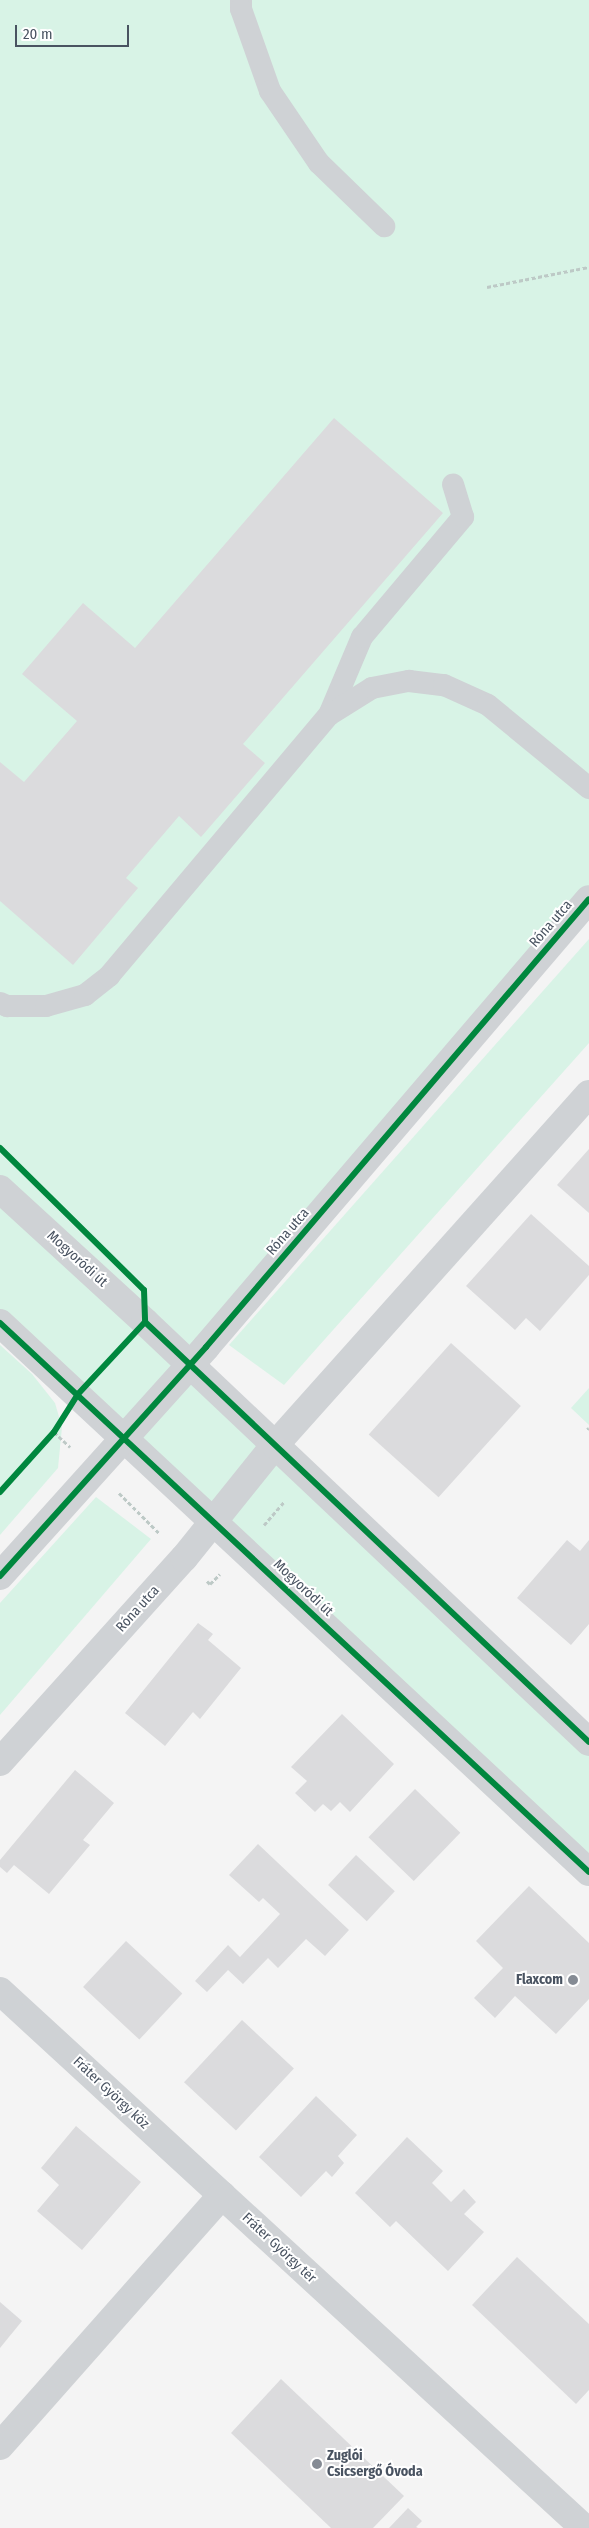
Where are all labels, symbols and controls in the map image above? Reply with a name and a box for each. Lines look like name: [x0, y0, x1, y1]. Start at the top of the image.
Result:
scale bar: [18, 15, 131, 47]
text: 20 m: [23, 25, 53, 43]
street label: Róna utca: [526, 897, 576, 951]
street label: Róna utca: [263, 1205, 313, 1259]
street label: Mogyoródi út: [43, 1227, 111, 1291]
street label: Mogyoródi út: [270, 1556, 336, 1620]
street label: Róna utca: [113, 1582, 163, 1636]
place label: Flaxcom: [516, 1972, 563, 1988]
marker: Flaxcom: [567, 1974, 579, 1986]
street label: Fráter György köz: [69, 2053, 153, 2133]
street label: Fráter György tér: [239, 2209, 319, 2287]
place label: Zuglói Csicsergő Óvoda: [327, 2448, 423, 2480]
marker: Zuglói Csicsergő Óvoda: [311, 2458, 323, 2470]

